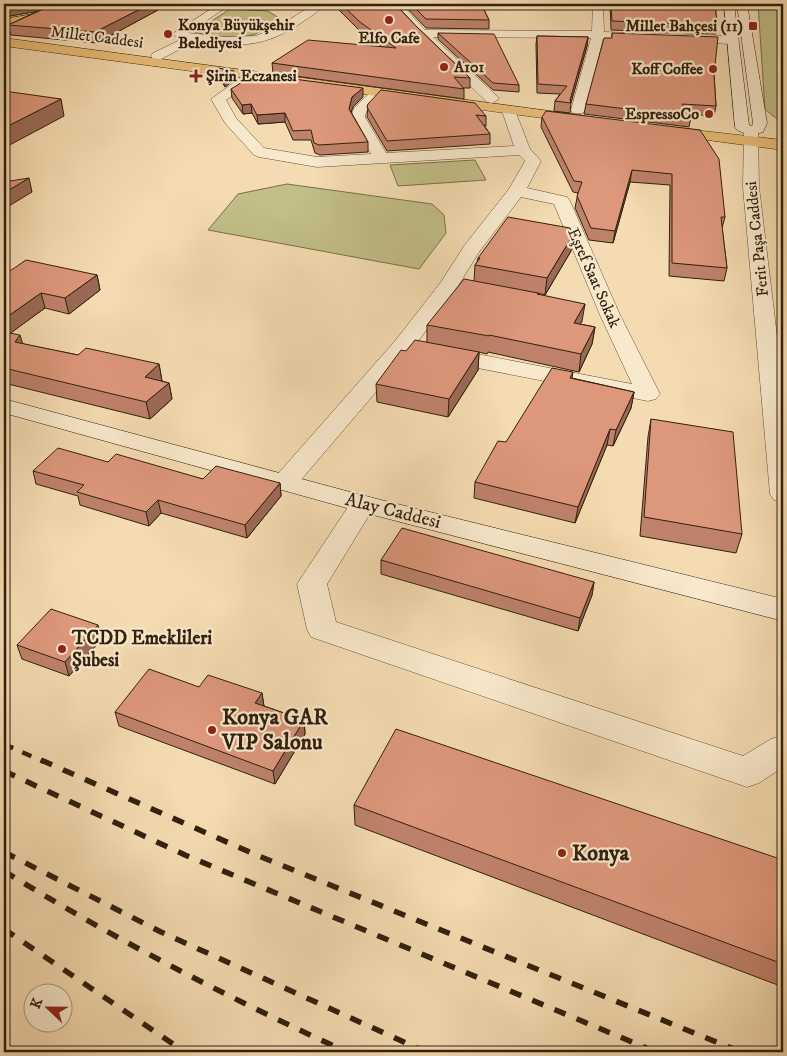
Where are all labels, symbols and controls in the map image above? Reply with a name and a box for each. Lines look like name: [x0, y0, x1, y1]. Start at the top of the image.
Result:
marker: Elfo Cafe: [383, 14, 395, 26]
place label: Konya Büyükşehir Belediyesi: [178, 15, 296, 53]
place label: Millet Bahçesi (11): [625, 16, 743, 36]
marker: Millet Bahçesi (11): [747, 20, 759, 32]
street label: Millet Caddesi: [50, 21, 144, 53]
marker: Konya Büyükşehir Belediyesi: [162, 28, 174, 40]
place label: Elfo Cafe: [358, 28, 420, 48]
place label: A101: [453, 57, 485, 77]
place label: Koff Coffee: [631, 59, 703, 79]
marker: A101: [438, 61, 450, 73]
marker: Koff Coffee: [707, 63, 719, 75]
place label: Şirin Eczanesi: [206, 66, 297, 86]
marker: Şirin Eczanesi: [190, 70, 202, 82]
place label: EspressoCo: [625, 104, 699, 124]
marker: EspressoCo: [703, 108, 715, 120]
street label: Ferit Paşa Caddesi: [741, 180, 773, 298]
street label: Eşref Saat Sokak: [563, 225, 625, 331]
street label: Alay Caddesi: [343, 488, 443, 534]
place label: TCDD Emeklileri Şubesi: [71, 627, 212, 672]
marker: TCDD Emeklileri Şubesi: [56, 643, 68, 655]
place label: Konya GAR VIP Salonu: [221, 704, 328, 756]
marker: Konya GAR VIP Salonu: [206, 724, 218, 736]
place label: Konya: [572, 840, 630, 867]
marker: Konya: [556, 847, 568, 859]
north arrow: [22, 984, 72, 1034]
text: K: [27, 994, 47, 1011]

